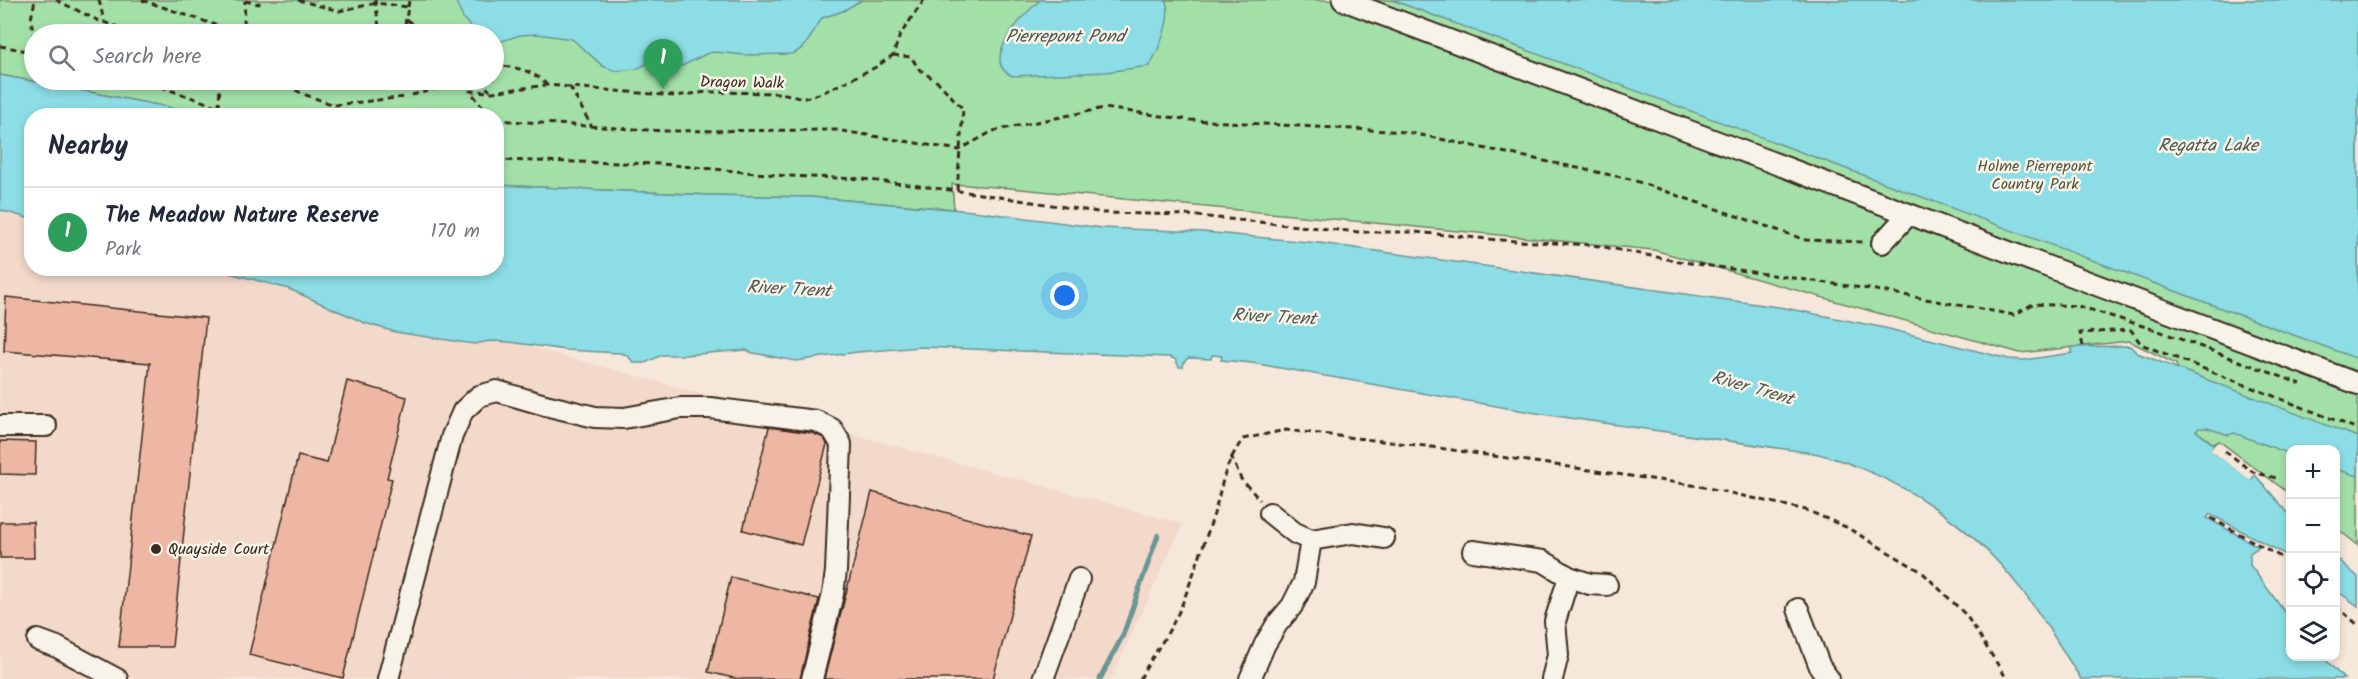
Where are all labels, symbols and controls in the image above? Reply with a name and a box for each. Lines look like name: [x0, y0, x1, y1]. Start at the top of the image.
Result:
water label: Pierrepont Pond: [1005, 23, 1129, 52]
search box: [24, 24, 504, 90]
text: Search here: [93, 40, 201, 75]
pin: 1: [644, 40, 682, 89]
icon: search: [45, 41, 78, 74]
street label: Dragon Walk: [700, 70, 785, 96]
text: Nearby: [48, 126, 128, 168]
water label: Regatta Lake: [2158, 132, 2260, 161]
park label: Holme Pierrepont Country Park: [1977, 154, 2093, 197]
text: The Meadow Nature Reserve: [105, 199, 379, 234]
text: 1: [64, 216, 71, 248]
text: 170 m: [431, 216, 480, 248]
text: Park: [105, 234, 141, 266]
water label: River Trent: [746, 273, 835, 307]
your location: [1050, 281, 1079, 310]
water label: River Trent: [1231, 301, 1320, 335]
water label: River Trent: [1708, 363, 1799, 415]
map controls: [2286, 445, 2340, 661]
button: +: [2286, 445, 2340, 499]
button: −: [2286, 499, 2340, 553]
place label: Quayside Court: [168, 537, 270, 562]
marker: Quayside Court: [149, 542, 163, 556]
button: locate: [2286, 553, 2340, 607]
button: layers: [2286, 607, 2340, 661]

